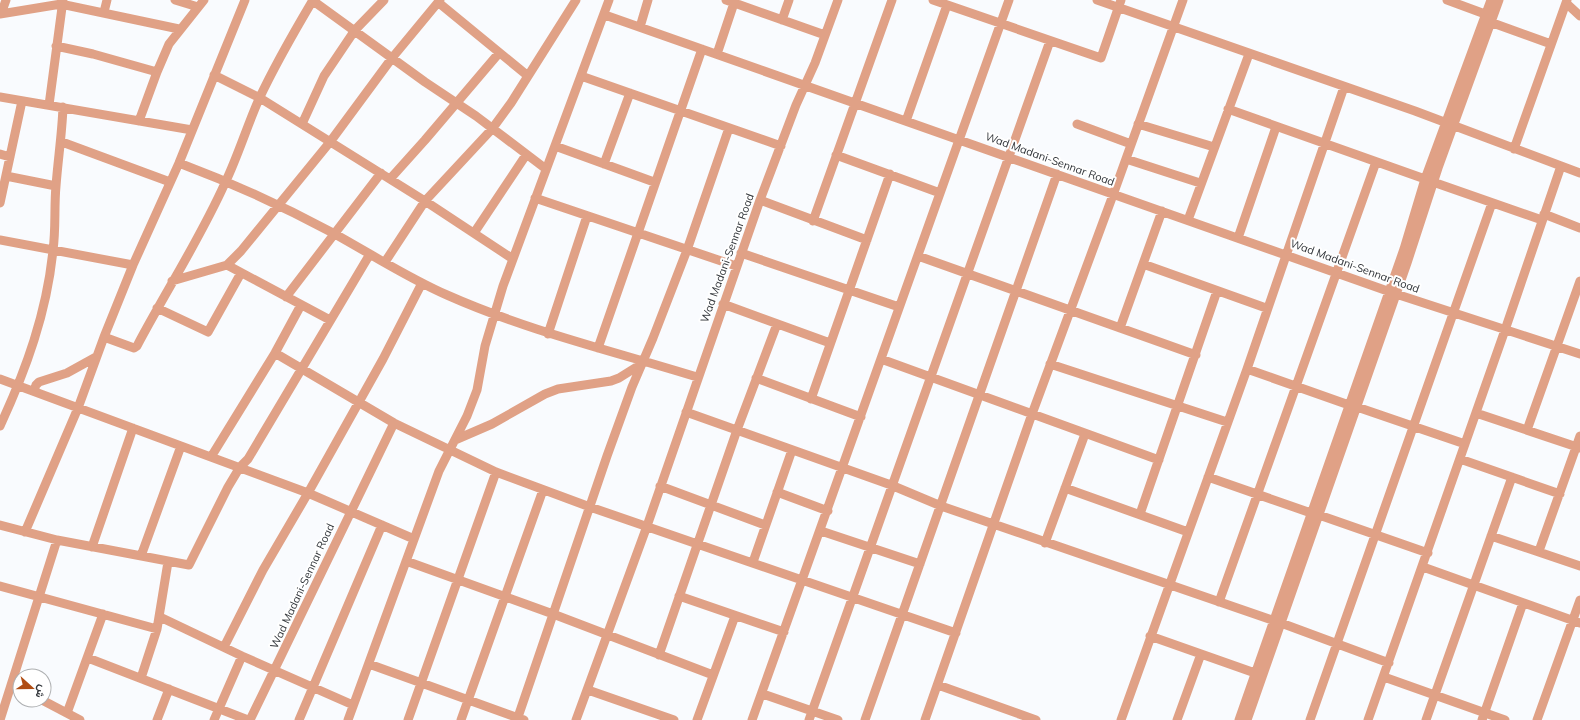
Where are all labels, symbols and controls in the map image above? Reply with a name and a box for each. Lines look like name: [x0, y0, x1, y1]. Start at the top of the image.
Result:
street label: Wad Madani-Sennar Road: [983, 129, 1117, 189]
street label: Wad Madani-Sennar Road: [697, 191, 757, 325]
street label: Wad Madani-Sennar Road: [1288, 236, 1422, 296]
street label: Wad Madani-Sennar Road: [267, 521, 337, 651]
north arrow: [12, 668, 52, 708]
text: ش: [32, 683, 50, 700]

